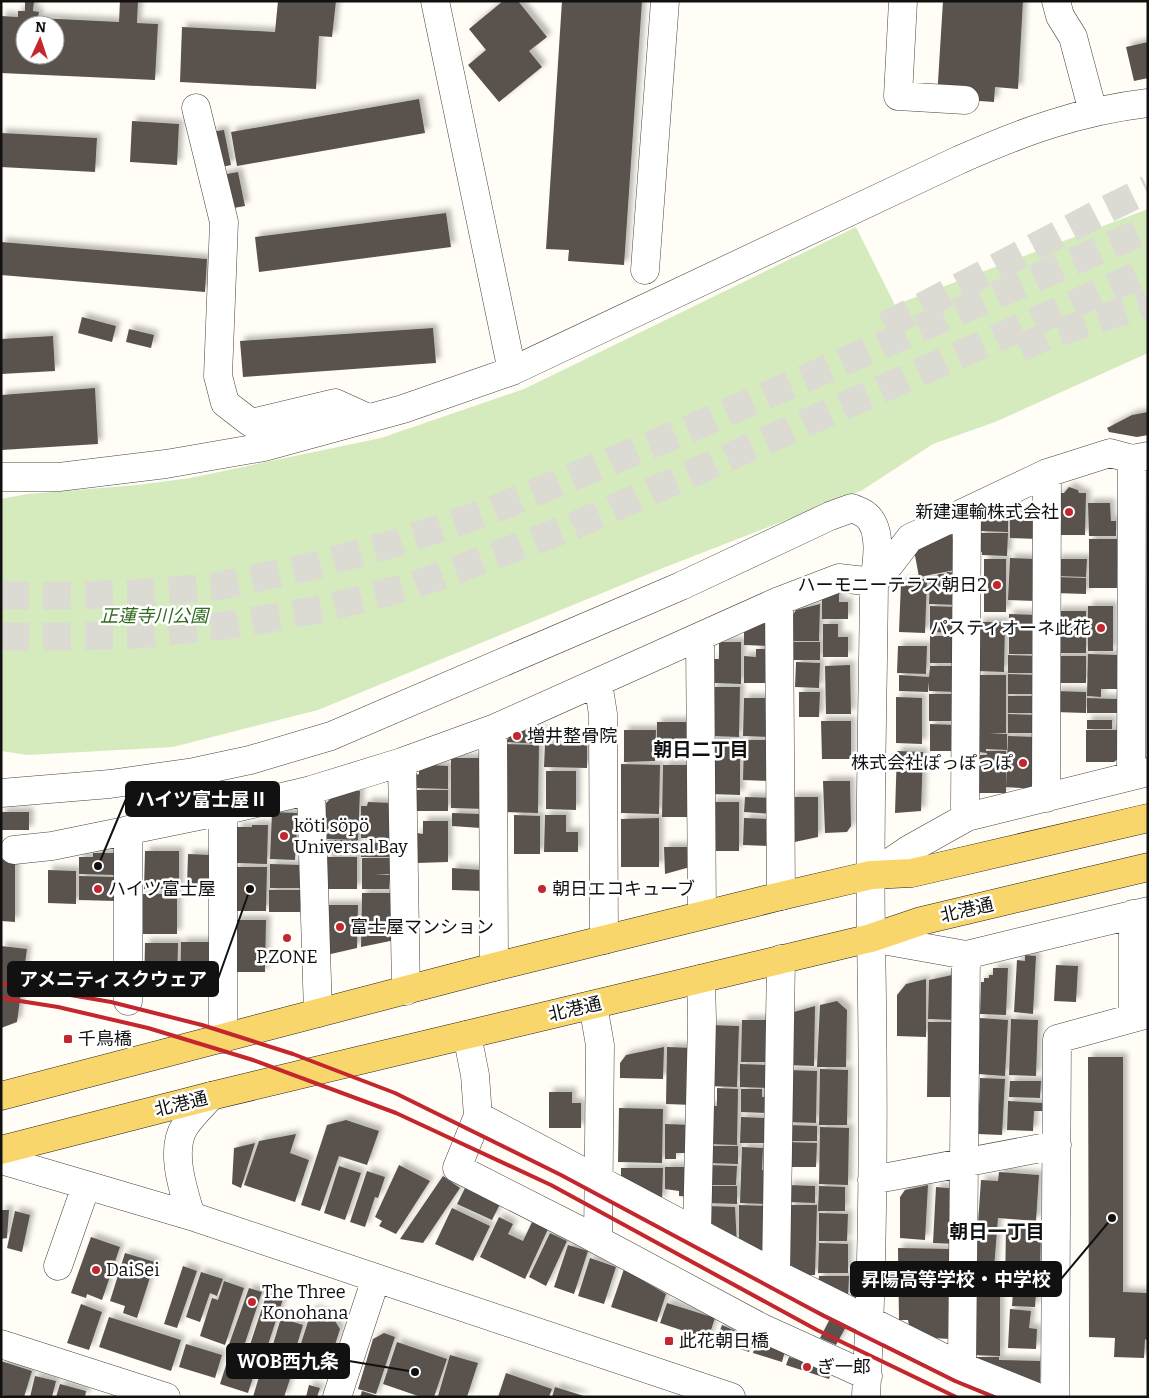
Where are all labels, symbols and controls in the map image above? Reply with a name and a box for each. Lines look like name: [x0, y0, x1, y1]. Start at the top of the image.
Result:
north arrow: [15, 15, 65, 65]
text: N: [35, 19, 47, 36]
place label: 新建運輸株式会社: [915, 501, 1059, 523]
marker: 新建運輸株式会社: [1063, 506, 1075, 518]
place label: ハーモニーテラス朝日2: [798, 574, 987, 596]
marker: ハーモニーテラス朝日2: [991, 579, 1003, 591]
park label: 正蓮寺川公園: [100, 605, 211, 627]
place label: パスティオーネ此花: [930, 617, 1091, 639]
marker: パスティオーネ此花: [1095, 622, 1107, 634]
place label: 増井整骨院: [527, 725, 617, 747]
marker: 増井整骨院: [511, 730, 523, 742]
district label: 朝日二丁目: [653, 738, 749, 761]
place label: 株式会社ぽっぽっぽ: [851, 752, 1013, 774]
marker: 株式会社ぽっぽっぽ: [1017, 757, 1029, 769]
callout: ハイツ富士屋Ⅱ: [126, 782, 279, 816]
text: ハイツ富士屋Ⅱ: [136, 788, 268, 811]
place label: köti söpö Universal Bay: [294, 815, 408, 858]
marker: köti söpö Universal Bay: [278, 830, 290, 842]
place label: ハイツ富士屋: [108, 878, 216, 900]
place label: 朝日エコキューブ: [552, 878, 695, 900]
marker: ハイツ富士屋: [92, 883, 104, 895]
marker: 朝日エコキューブ: [536, 883, 548, 895]
street label: 北港通: [938, 893, 996, 927]
place label: 富士屋マンション: [350, 916, 494, 938]
marker: 富士屋マンション: [334, 921, 346, 933]
marker: P.ZONE: [281, 932, 293, 944]
place label: P.ZONE: [256, 946, 318, 968]
callout: アメニティスクウェア: [8, 962, 218, 996]
text: アメニティスクウェア: [19, 968, 207, 991]
street label: 北港通: [546, 992, 604, 1026]
place label: 千鳥橋: [78, 1028, 132, 1050]
marker: 千鳥橋: [62, 1033, 74, 1045]
street label: 北港通: [152, 1087, 210, 1121]
district label: 朝日一丁目: [949, 1220, 1045, 1243]
place label: DaiSei: [106, 1259, 160, 1281]
callout: 昇陽高等学校・中学校: [851, 1262, 1061, 1296]
marker: DaiSei: [90, 1264, 102, 1276]
text: 昇陽高等学校・中学校: [861, 1268, 1051, 1291]
place label: The Three Konohana: [262, 1281, 349, 1324]
marker: The Three Konohana: [246, 1296, 258, 1308]
place label: 此花朝日橋: [679, 1330, 769, 1352]
marker: 此花朝日橋: [663, 1335, 675, 1347]
callout: WOB西九条: [227, 1344, 349, 1378]
text: WOB西九条: [237, 1350, 339, 1373]
place label: ぎ一郎: [817, 1356, 871, 1378]
marker: ぎ一郎: [801, 1361, 813, 1373]

